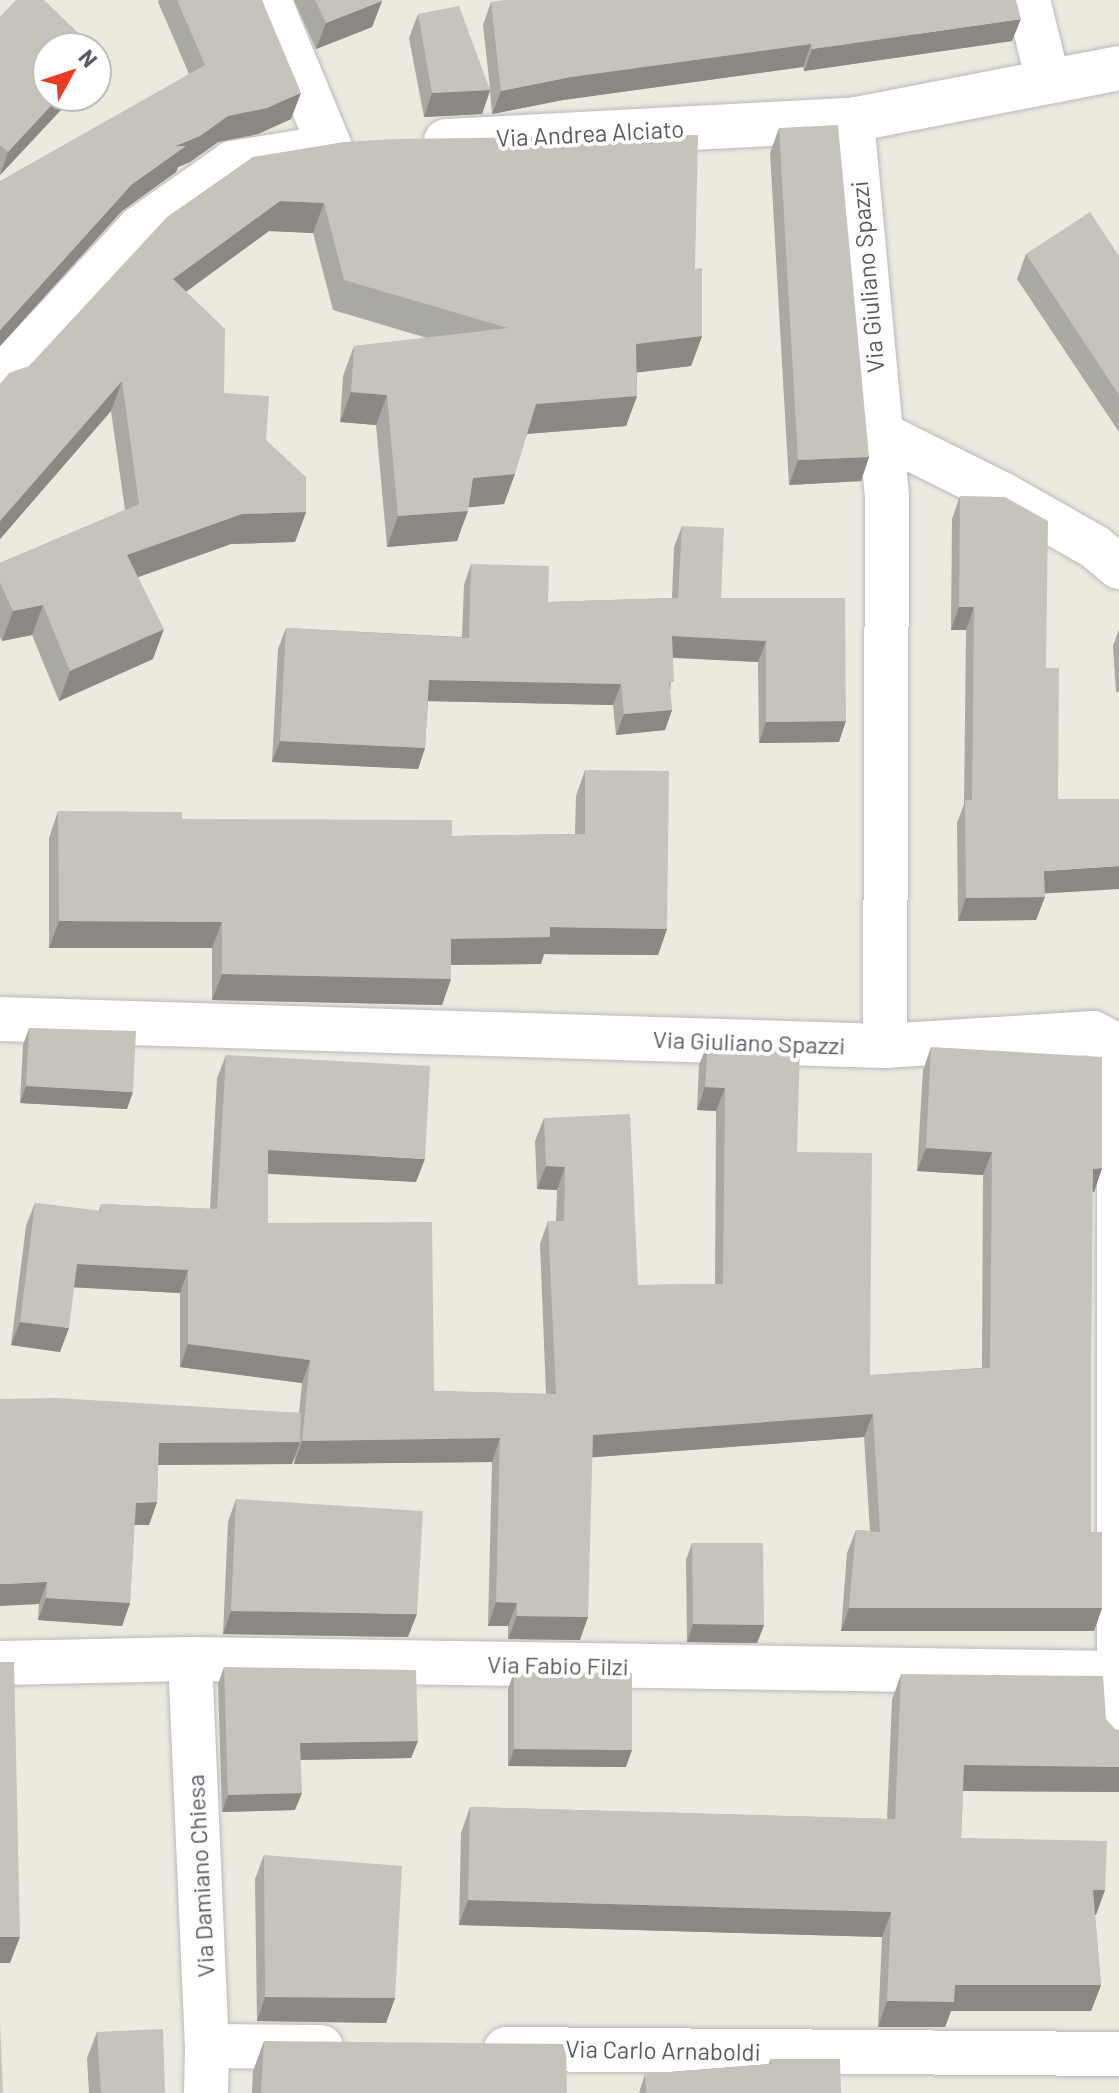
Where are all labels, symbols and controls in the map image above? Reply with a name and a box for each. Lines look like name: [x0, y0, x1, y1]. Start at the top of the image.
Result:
north arrow: [32, 32, 112, 112]
text: N: [74, 44, 104, 72]
street label: Via Andrea Alciato: [495, 114, 685, 152]
street label: Via Giuliano Spazzi: [844, 180, 890, 374]
street label: Via Giuliano Spazzi: [652, 1024, 846, 1060]
street label: Via Fabio Filzi: [487, 1649, 629, 1681]
street label: Via Damiano Chiesa: [180, 1774, 220, 1978]
street label: Via Carlo Arnaboldi: [565, 2034, 761, 2066]

